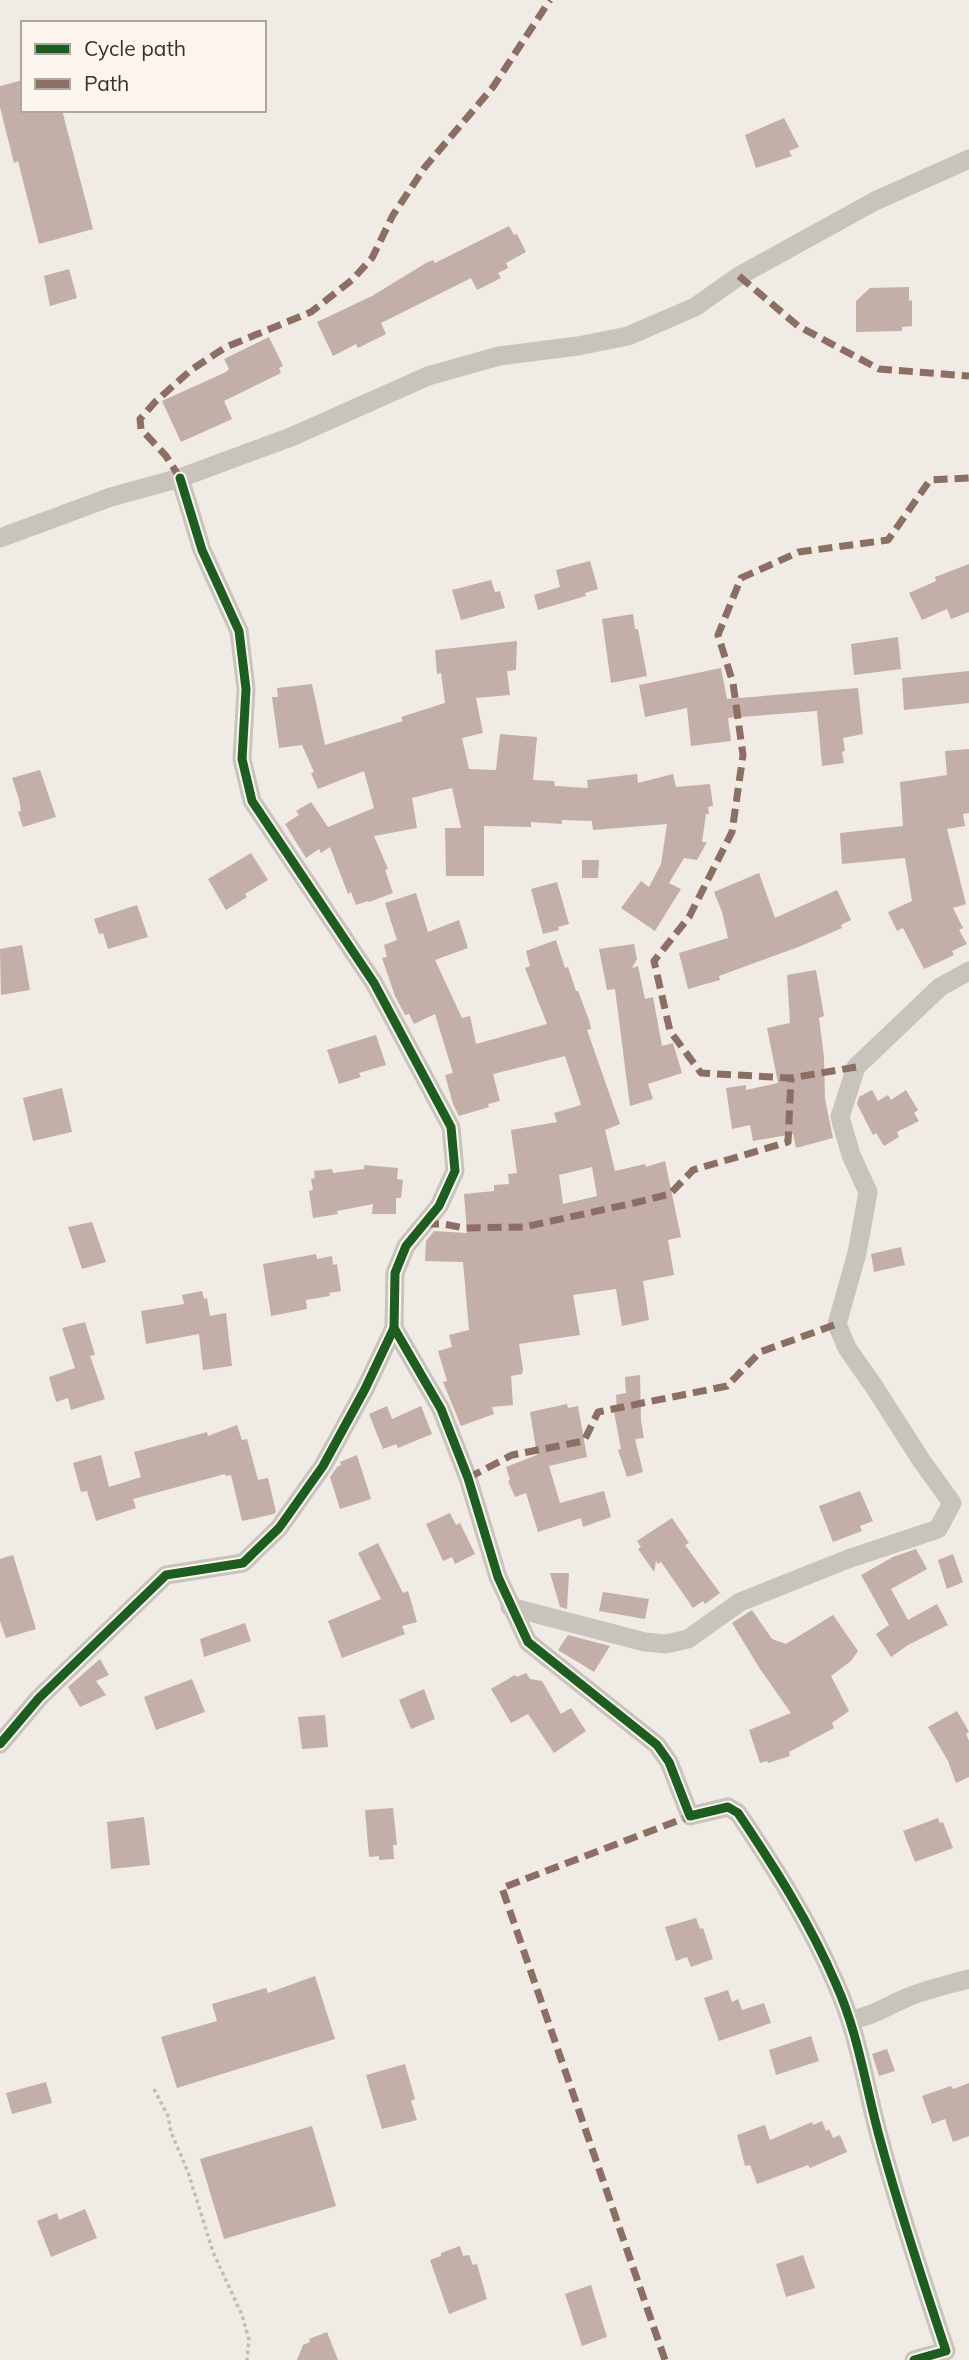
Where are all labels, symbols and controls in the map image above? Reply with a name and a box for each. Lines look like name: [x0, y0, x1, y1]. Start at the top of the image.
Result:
legend: [21, 21, 266, 112]
text: Cycle path: [84, 35, 186, 61]
text: Path: [84, 70, 129, 96]

